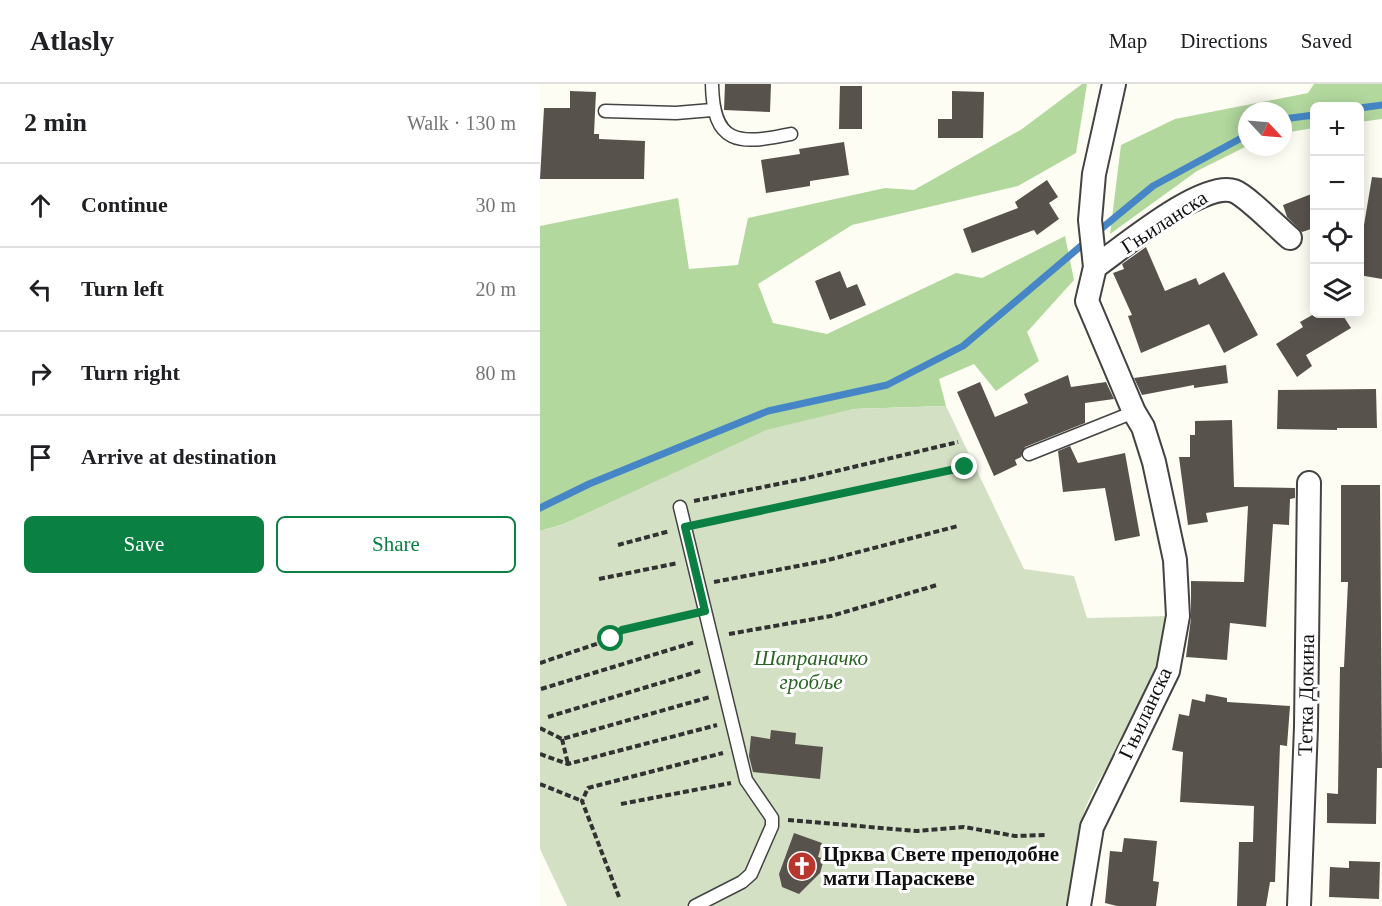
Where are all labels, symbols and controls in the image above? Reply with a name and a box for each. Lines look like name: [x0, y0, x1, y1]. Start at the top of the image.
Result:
text: Atlasly: [30, 25, 114, 56]
text: Map: [1109, 29, 1147, 53]
text: Directions: [1180, 29, 1268, 53]
text: Saved: [1301, 29, 1352, 53]
north arrow: [1238, 102, 1292, 156]
map controls: [1310, 102, 1364, 318]
button: +: [1310, 102, 1364, 156]
text: 2 min: [24, 108, 87, 137]
text: Walk · 130 m: [407, 112, 516, 134]
button: −: [1310, 156, 1364, 210]
street label: Гњиланска: [1116, 185, 1212, 259]
icon: ahead: [24, 189, 57, 222]
text: Continue: [81, 192, 168, 217]
text: 30 m: [475, 194, 516, 216]
button: locate: [1310, 210, 1364, 264]
button: layers: [1310, 264, 1364, 318]
icon: left: [24, 273, 57, 306]
text: Turn left: [81, 276, 164, 301]
text: 20 m: [475, 278, 516, 300]
icon: right: [24, 357, 57, 390]
text: Turn right: [81, 360, 180, 385]
text: 80 m: [475, 362, 516, 384]
icon: arrive: [24, 441, 57, 474]
text: Arrive at destination: [81, 444, 277, 469]
route end: [951, 453, 977, 479]
button: Save: [24, 516, 264, 573]
button: Share: [276, 516, 516, 573]
route start: [597, 625, 623, 651]
street label: Тетка Докина: [1293, 633, 1319, 756]
park label: Шапраначко гробље: [753, 646, 868, 694]
street label: Гњиланска: [1113, 663, 1177, 763]
place label: Црква Свете преподобне мати Параскеве: [823, 842, 1059, 890]
church icon: Црква Свете преподобне мати Параскеве: [786, 850, 818, 882]

